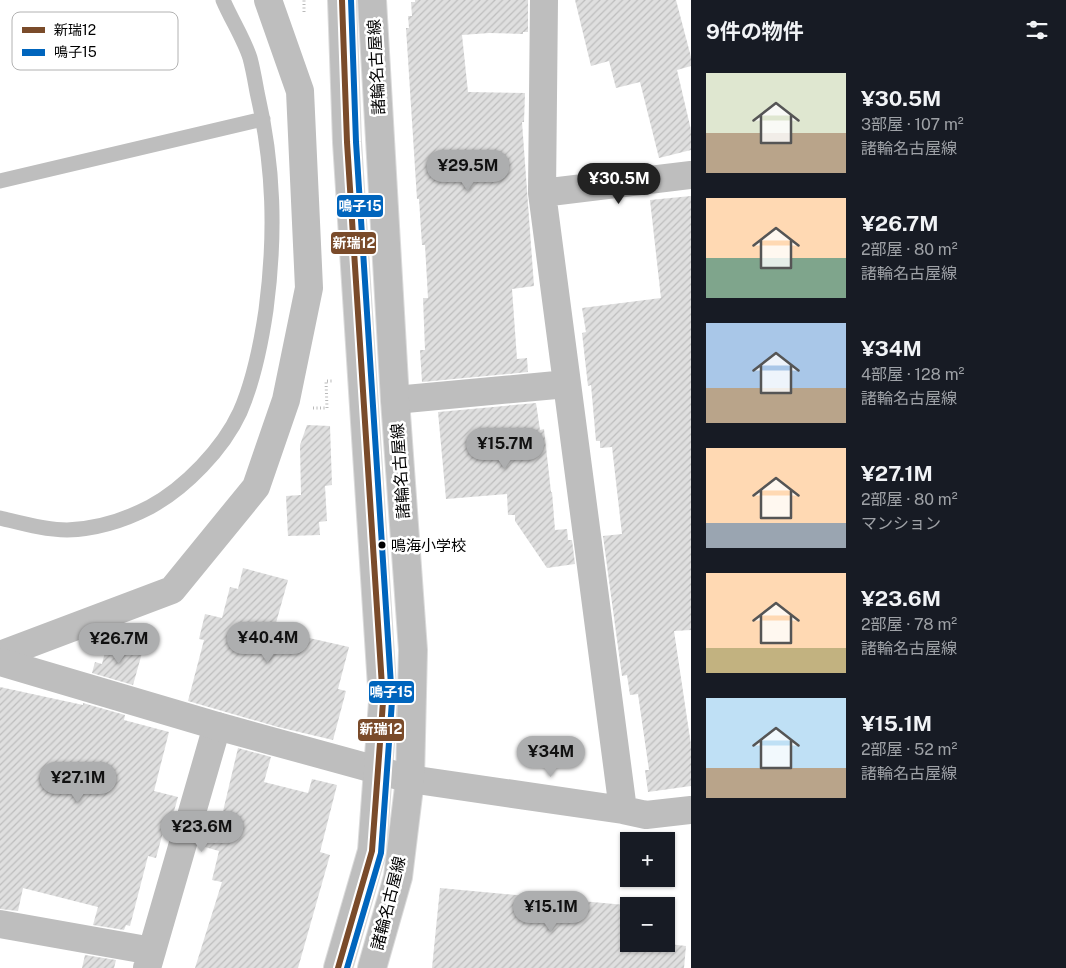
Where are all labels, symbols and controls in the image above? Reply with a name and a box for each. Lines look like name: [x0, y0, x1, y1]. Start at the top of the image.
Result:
legend: [12, 12, 178, 70]
icon: filters: [1023, 16, 1051, 44]
street label: 諸輪名古屋線: [364, 19, 388, 115]
text: 9件の物件: [706, 19, 804, 44]
text: 新瑞12: [54, 22, 96, 38]
text: 鳴子15: [54, 44, 97, 60]
text: ¥30.5M: [861, 86, 941, 111]
icon: home: [746, 93, 806, 153]
text: 3部屋 · 107 m²: [861, 115, 964, 134]
text: 諸輪名古屋線: [861, 139, 957, 158]
pin: ¥29.5M: [427, 150, 509, 192]
text: ¥29.5M: [437, 156, 499, 175]
pin: ¥30.5M: [578, 162, 660, 205]
text: ¥30.5M: [588, 169, 650, 188]
line badge: 鳴子15: [336, 194, 384, 218]
text: 鳴子15: [338, 198, 382, 214]
text: ¥26.7M: [861, 211, 938, 236]
icon: home: [746, 218, 806, 278]
line badge: 新瑞12: [330, 231, 377, 255]
text: 新瑞12: [333, 235, 376, 251]
text: 2部屋 · 80 m²: [861, 240, 958, 259]
text: 諸輪名古屋線: [861, 264, 957, 283]
text: ¥34M: [861, 336, 922, 361]
icon: home: [746, 343, 806, 403]
text: 4部屋 · 128 m²: [861, 365, 964, 384]
text: 諸輪名古屋線: [861, 389, 957, 408]
street label: 諸輪名古屋線: [388, 422, 413, 520]
pin: ¥15.7M: [464, 428, 546, 470]
text: ¥15.7M: [477, 434, 533, 453]
text: ¥27.1M: [861, 461, 933, 486]
icon: home: [746, 468, 806, 528]
text: 2部屋 · 80 m²: [861, 490, 958, 509]
text: マンション: [861, 514, 941, 533]
place label: 鳴海小学校: [391, 537, 466, 554]
marker: 鳴海小学校: [377, 540, 387, 550]
text: ¥23.6M: [861, 586, 941, 611]
icon: home: [746, 593, 806, 653]
text: 2部屋 · 78 m²: [861, 615, 957, 634]
pin: ¥26.7M: [78, 622, 160, 665]
pin: ¥40.4M: [227, 622, 309, 664]
text: ¥40.4M: [238, 628, 298, 647]
text: ¥26.7M: [90, 629, 148, 648]
text: 諸輪名古屋線: [861, 639, 957, 658]
line badge: 鳴子15: [368, 680, 415, 704]
text: 鳴子15: [369, 684, 413, 700]
text: ¥15.1M: [861, 711, 932, 736]
line badge: 新瑞12: [357, 718, 405, 742]
icon: home: [746, 718, 806, 778]
text: 新瑞12: [360, 721, 403, 737]
pin: ¥34M: [521, 736, 581, 778]
text: 2部屋 · 52 m²: [861, 740, 957, 759]
text: ¥34M: [528, 742, 574, 761]
pin: ¥27.1M: [37, 762, 119, 804]
text: 諸輪名古屋線: [861, 764, 957, 783]
text: ¥27.1M: [51, 768, 105, 787]
pin: ¥23.6M: [161, 810, 243, 853]
text: ¥23.6M: [172, 817, 232, 836]
map controls: [620, 832, 675, 952]
button: +: [620, 832, 675, 887]
street label: 諸輪名古屋線: [368, 854, 409, 952]
pin: ¥15.1M: [510, 890, 592, 933]
text: ¥15.1M: [524, 897, 578, 916]
button: −: [620, 897, 675, 952]

